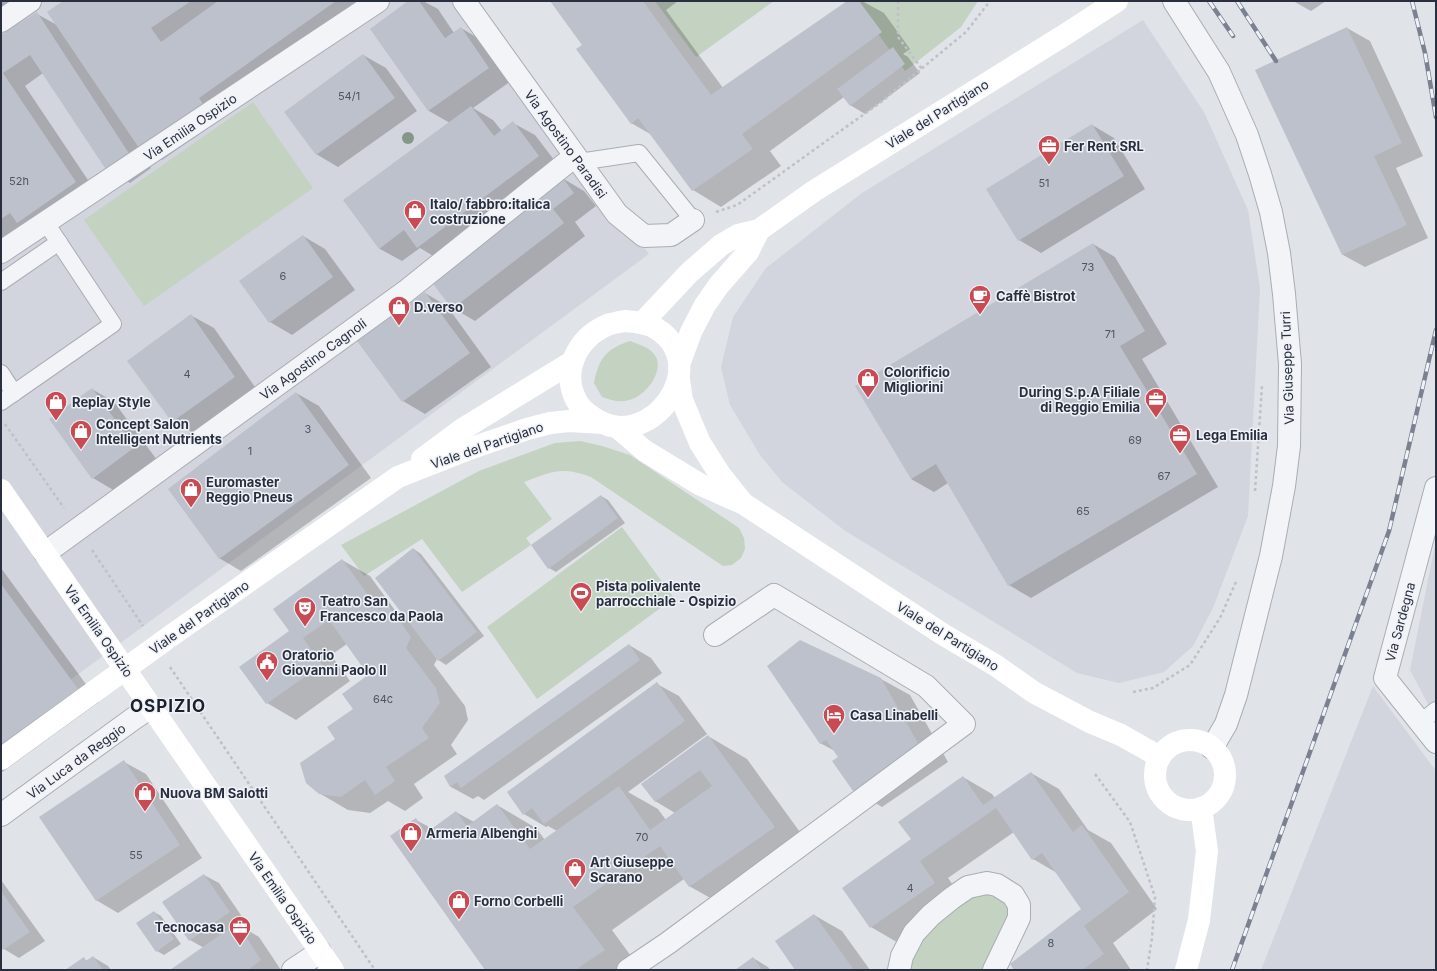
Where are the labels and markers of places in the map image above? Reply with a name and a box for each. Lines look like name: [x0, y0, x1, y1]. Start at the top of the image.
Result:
office icon: Fer Rent SRL: [1036, 133, 1062, 166]
place label: Fer Rent SRL: [1064, 138, 1144, 154]
place label: Italo/ fabbro:italica costruzione: [430, 196, 550, 227]
shop icon: Italo/ fabbro:italica costruzione: [402, 198, 428, 231]
cafe icon: Caffè Bistrot: [967, 283, 993, 316]
place label: Caffè Bistrot: [996, 288, 1076, 304]
shop icon: D.verso: [386, 294, 412, 327]
place label: D.verso: [414, 299, 463, 315]
place label: Colorificio Migliorini: [884, 364, 950, 395]
shop icon: Colorificio Migliorini: [855, 366, 881, 399]
place label: During S.p.A Filiale di Reggio Emilia: [1019, 384, 1140, 415]
office icon: During S.p.A Filiale di Reggio Emilia: [1143, 386, 1169, 419]
shop icon: Replay Style: [43, 389, 69, 422]
place label: Replay Style: [72, 394, 151, 410]
place label: Concept Salon Intelligent Nutrients: [96, 416, 222, 447]
shop icon: Concept Salon Intelligent Nutrients: [68, 418, 94, 451]
office icon: Lega Emilia: [1167, 422, 1193, 455]
place label: Lega Emilia: [1196, 427, 1268, 443]
place label: Euromaster Reggio Pneus: [206, 474, 293, 505]
shop icon: Euromaster Reggio Pneus: [178, 476, 204, 509]
place label: Pista polivalente parrocchiale - Ospizio: [596, 578, 736, 609]
sports icon: Pista polivalente parrocchiale - Ospizio: [568, 580, 594, 613]
place label: Teatro San Francesco da Paola: [320, 593, 443, 624]
theatre icon: Teatro San Francesco da Paola: [292, 595, 318, 628]
place label: Oratorio Giovanni Paolo II: [282, 647, 387, 678]
public building icon: Oratorio Giovanni Paolo II: [254, 649, 280, 682]
hotel icon: Casa Linabelli: [821, 702, 847, 735]
place label: Casa Linabelli: [850, 707, 938, 723]
shop icon: Nuova BM Salotti: [132, 780, 158, 813]
place label: Nuova BM Salotti: [160, 785, 268, 801]
shop icon: Armeria Albenghi: [398, 820, 424, 853]
place label: Armeria Albenghi: [426, 825, 537, 841]
place label: Art Giuseppe Scarano: [590, 854, 674, 885]
shop icon: Art Giuseppe Scarano: [562, 856, 588, 889]
shop icon: Forno Corbelli: [446, 888, 472, 921]
place label: Forno Corbelli: [474, 893, 563, 909]
office icon: Tecnocasa: [227, 914, 253, 947]
place label: Tecnocasa: [155, 919, 224, 935]

